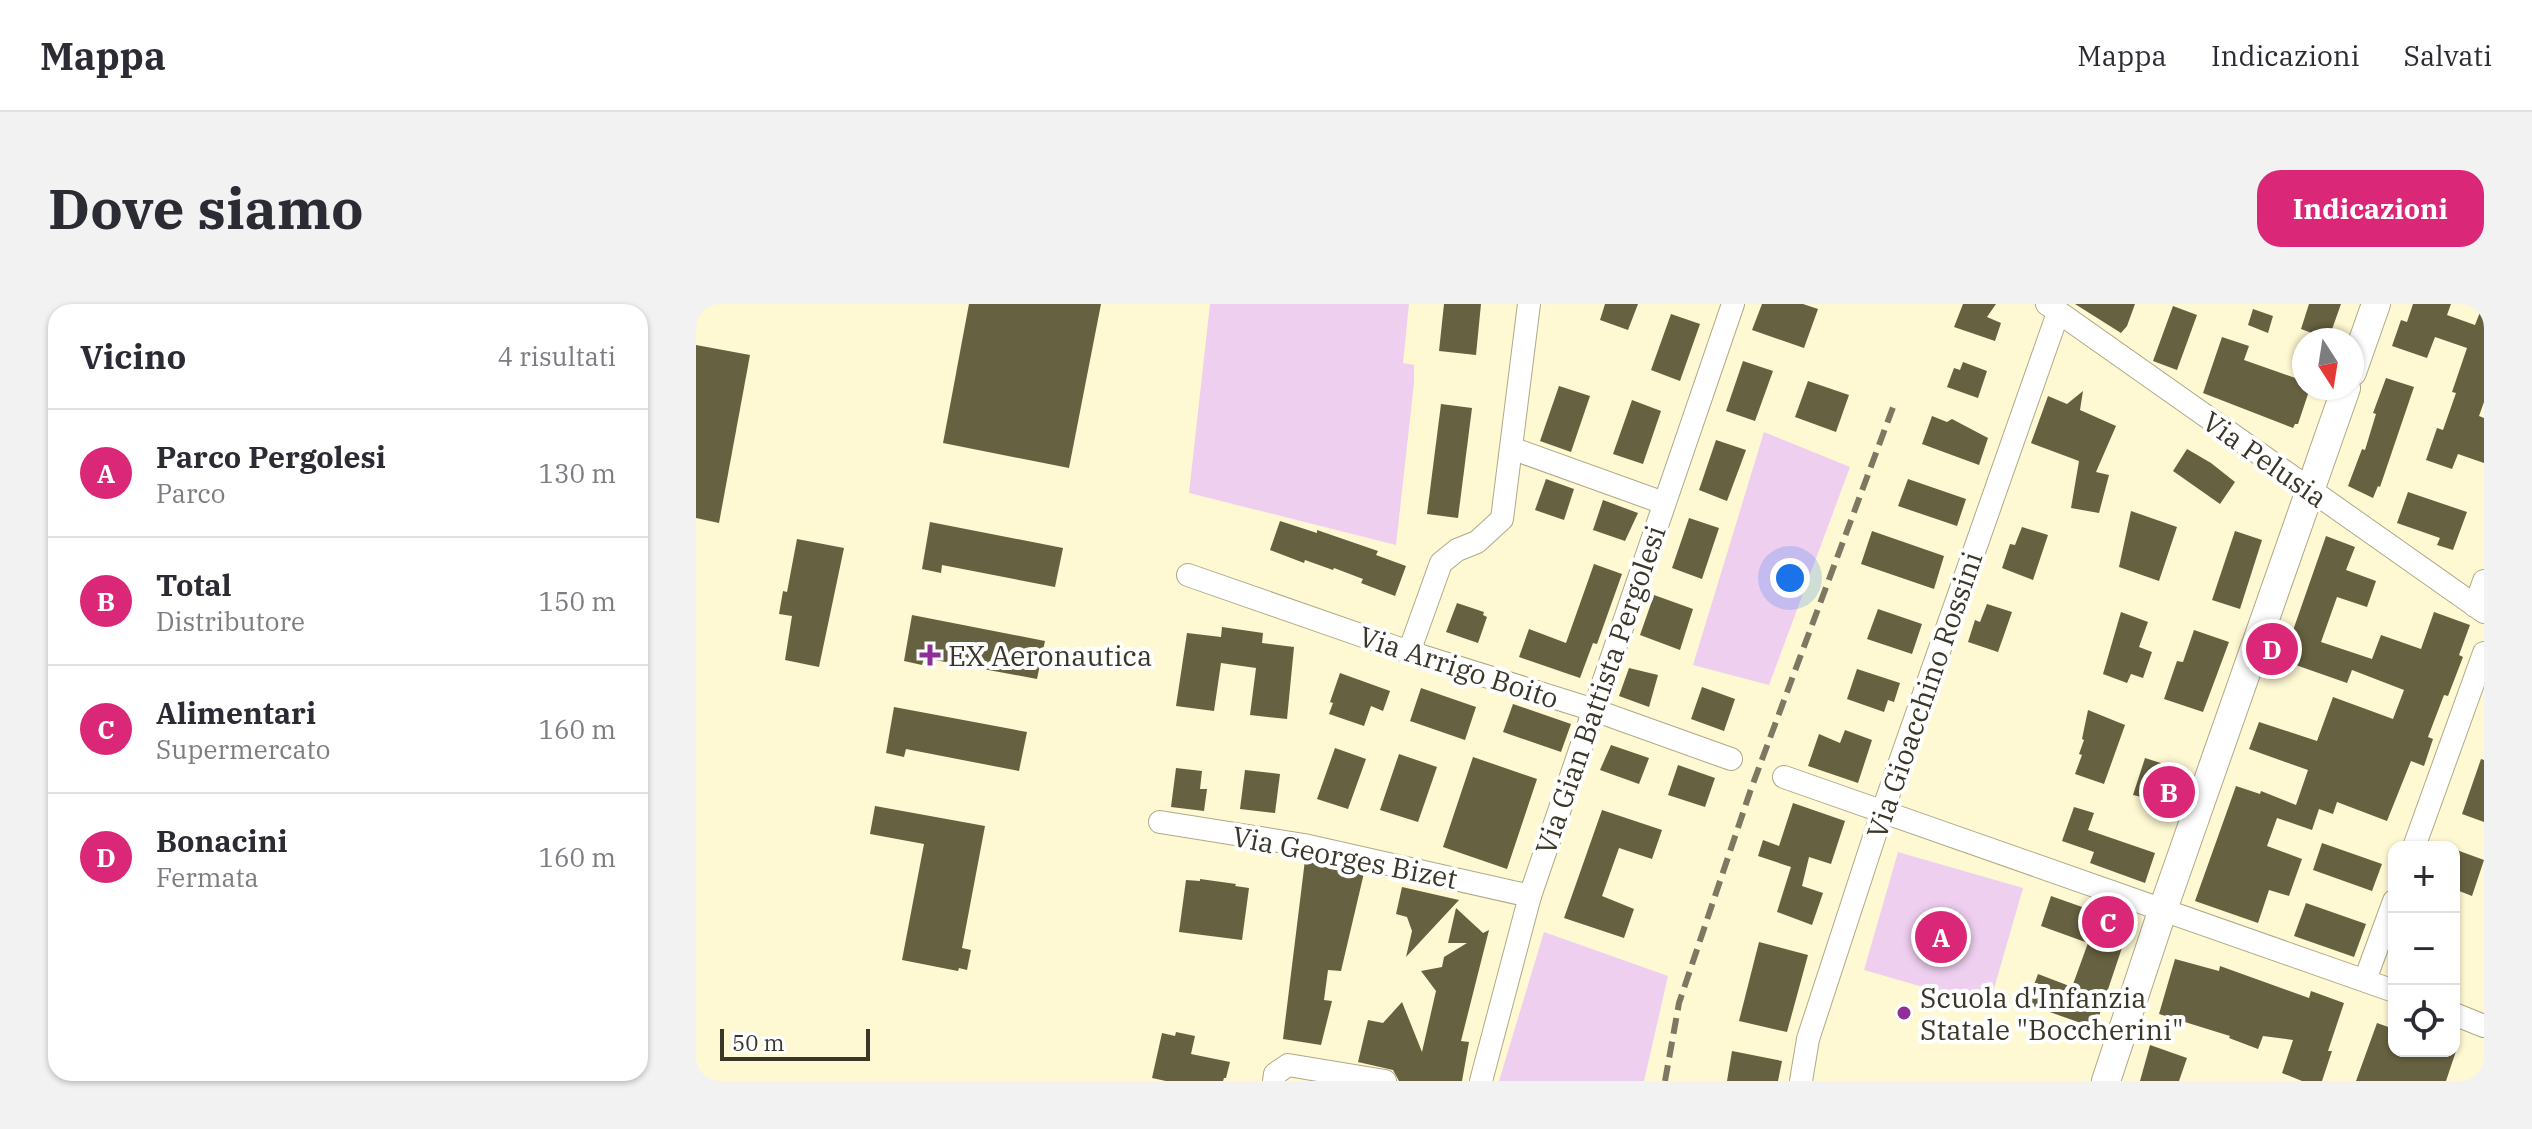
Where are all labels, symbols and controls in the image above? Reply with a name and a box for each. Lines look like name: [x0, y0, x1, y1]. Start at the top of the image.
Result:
text: Mappa: [40, 31, 166, 80]
text: Mappa: [2077, 37, 2167, 74]
text: Indicazioni: [2211, 37, 2360, 74]
text: Salvati: [2404, 37, 2492, 74]
button: Indicazioni: [2257, 170, 2484, 247]
text: Dove siamo: [48, 172, 364, 244]
north arrow: [2292, 328, 2364, 400]
text: Vicino: [80, 334, 186, 378]
text: 4 risultati: [498, 339, 616, 373]
street label: Via Pelusia: [2195, 403, 2335, 515]
text: Parco Pergolesi: [156, 437, 386, 476]
text: A: [97, 456, 115, 490]
text: 130 m: [538, 456, 616, 490]
text: Parco: [156, 476, 225, 510]
street label: Via Gian Battista Pergolesi: [1526, 521, 1674, 859]
street label: Via Gioacchino Rossini: [1858, 547, 1990, 843]
your location: [1770, 558, 1810, 598]
text: Total: [156, 565, 232, 604]
text: B: [97, 584, 115, 618]
text: 150 m: [538, 584, 616, 618]
text: Distributore: [156, 604, 305, 638]
street label: Via Arrigo Boito: [1354, 617, 1564, 717]
pin: D: [2246, 619, 2298, 679]
place label: EX Aeronautica: [948, 637, 1152, 674]
marker: EX Aeronautica: [919, 644, 941, 666]
text: Alimentari: [156, 693, 316, 732]
text: C: [97, 712, 115, 746]
text: 160 m: [538, 712, 616, 746]
text: Supermercato: [156, 732, 330, 766]
pin: B: [2143, 762, 2195, 822]
street label: Via Georges Bizet: [1229, 817, 1461, 897]
text: Bonacini: [156, 821, 288, 860]
text: D: [96, 840, 116, 874]
text: 160 m: [538, 840, 616, 874]
map controls: [2388, 841, 2460, 1057]
button: +: [2388, 841, 2460, 913]
text: Fermata: [156, 860, 259, 894]
pin: C: [2082, 892, 2134, 952]
pin: A: [1915, 907, 1967, 967]
button: −: [2388, 913, 2460, 985]
place label: Scuola d'Infanzia Statale "Boccherini": [1920, 979, 2184, 1048]
button: locate: [2388, 985, 2460, 1057]
marker: Scuola d'Infanzia Statale "Boccherini": [1895, 1004, 1913, 1022]
scale bar: [720, 1025, 870, 1061]
text: 50 m: [732, 1028, 784, 1057]

